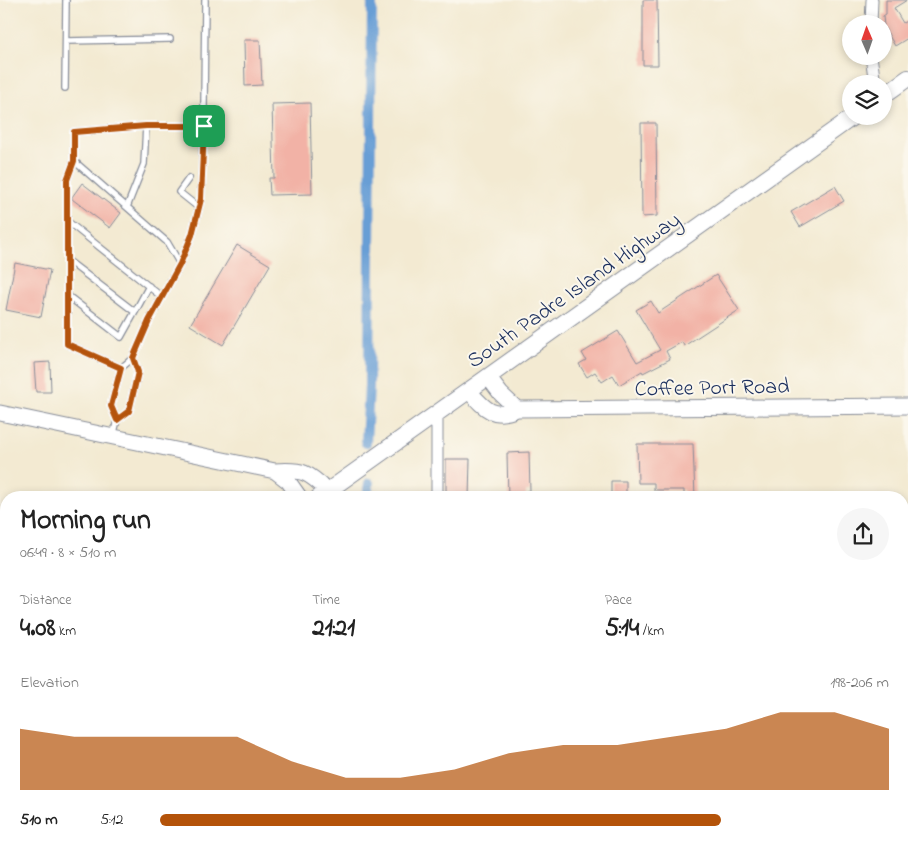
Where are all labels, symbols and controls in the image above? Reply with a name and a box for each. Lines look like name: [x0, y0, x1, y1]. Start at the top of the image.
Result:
north arrow: [842, 15, 892, 65]
map controls: [842, 15, 892, 125]
button: layers: [842, 75, 892, 125]
pin: [183, 105, 225, 147]
icon: arrive: [190, 112, 218, 140]
street label: South Padre Island Highway: [461, 205, 689, 378]
street label: Coffee Port Road: [634, 372, 790, 406]
text: Morning run: [20, 501, 151, 542]
button: share: [837, 508, 889, 560]
text: 06:49 · 8 × 510 m: [20, 541, 117, 565]
text: Distance: [20, 590, 72, 611]
text: Time: [312, 590, 340, 611]
text: Pace: [605, 590, 632, 611]
text: 4.08: [20, 611, 56, 647]
text: 21:21: [312, 611, 355, 647]
text: 5:14: [605, 611, 639, 647]
text: km: [56, 621, 76, 642]
text: /km: [639, 621, 664, 642]
text: Elevation: [20, 671, 79, 695]
text: 198–206 m: [830, 671, 889, 695]
text: 510 m: [20, 808, 58, 832]
text: 5:12: [100, 808, 124, 832]

